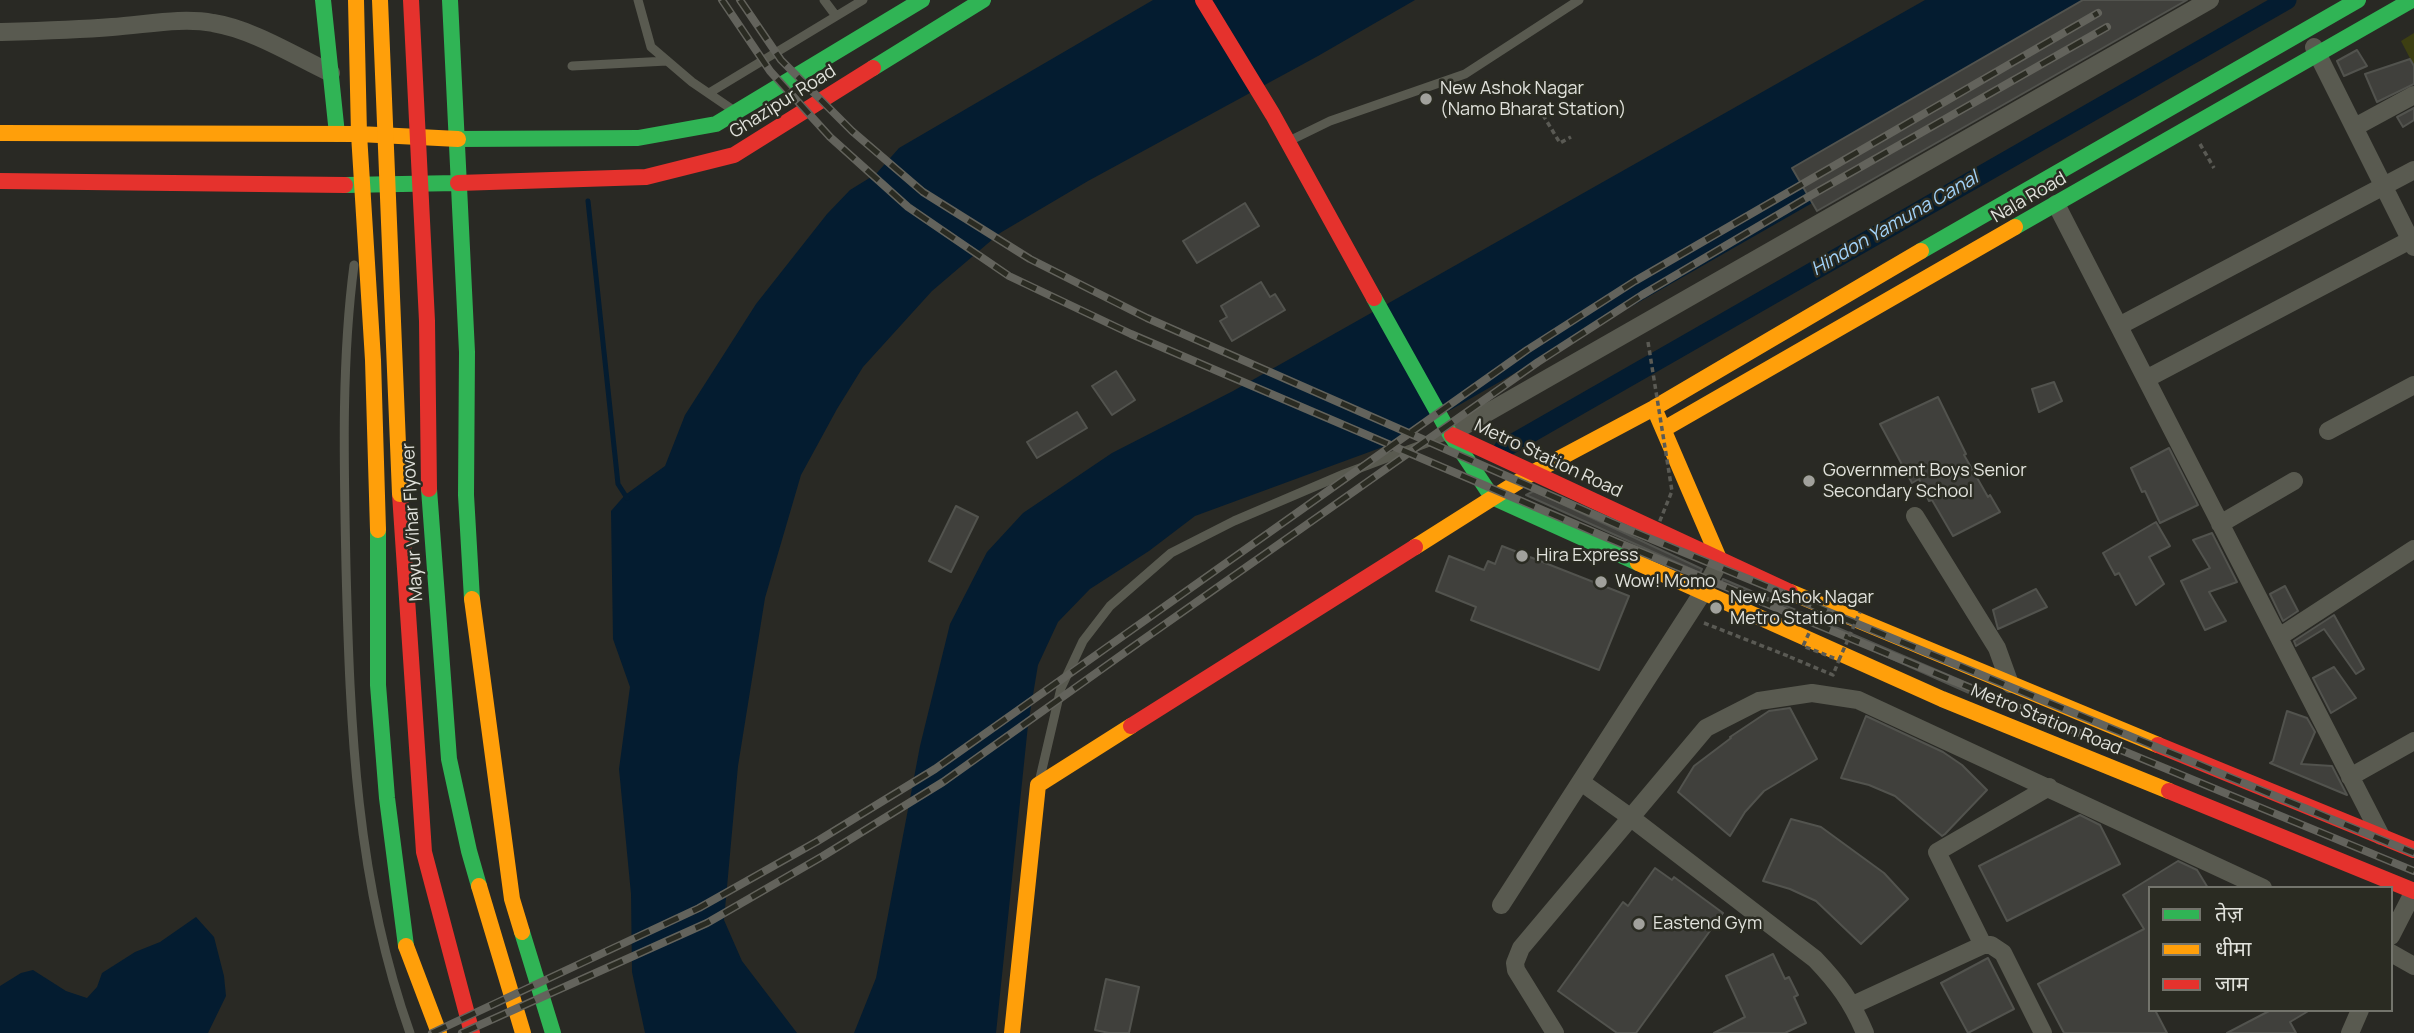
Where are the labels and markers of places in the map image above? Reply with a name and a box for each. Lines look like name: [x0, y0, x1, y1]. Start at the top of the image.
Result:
place label: New Ashok Nagar (Namo Bharat Station): [1440, 78, 1626, 120]
marker: New Ashok Nagar (Namo Bharat Station): [1418, 91, 1434, 107]
place label: Government Boys Senior Secondary School: [1823, 460, 2027, 503]
marker: Government Boys Senior Secondary School: [1801, 473, 1817, 489]
place label: Hira Express: [1536, 545, 1638, 567]
marker: Hira Express: [1514, 548, 1530, 564]
place label: Wow! Momo: [1615, 571, 1716, 593]
marker: Wow! Momo: [1593, 574, 1609, 590]
place label: New Ashok Nagar Metro Station: [1730, 587, 1874, 630]
marker: New Ashok Nagar Metro Station: [1708, 600, 1724, 616]
place label: Eastend Gym: [1653, 913, 1762, 935]
marker: Eastend Gym: [1631, 916, 1647, 932]

